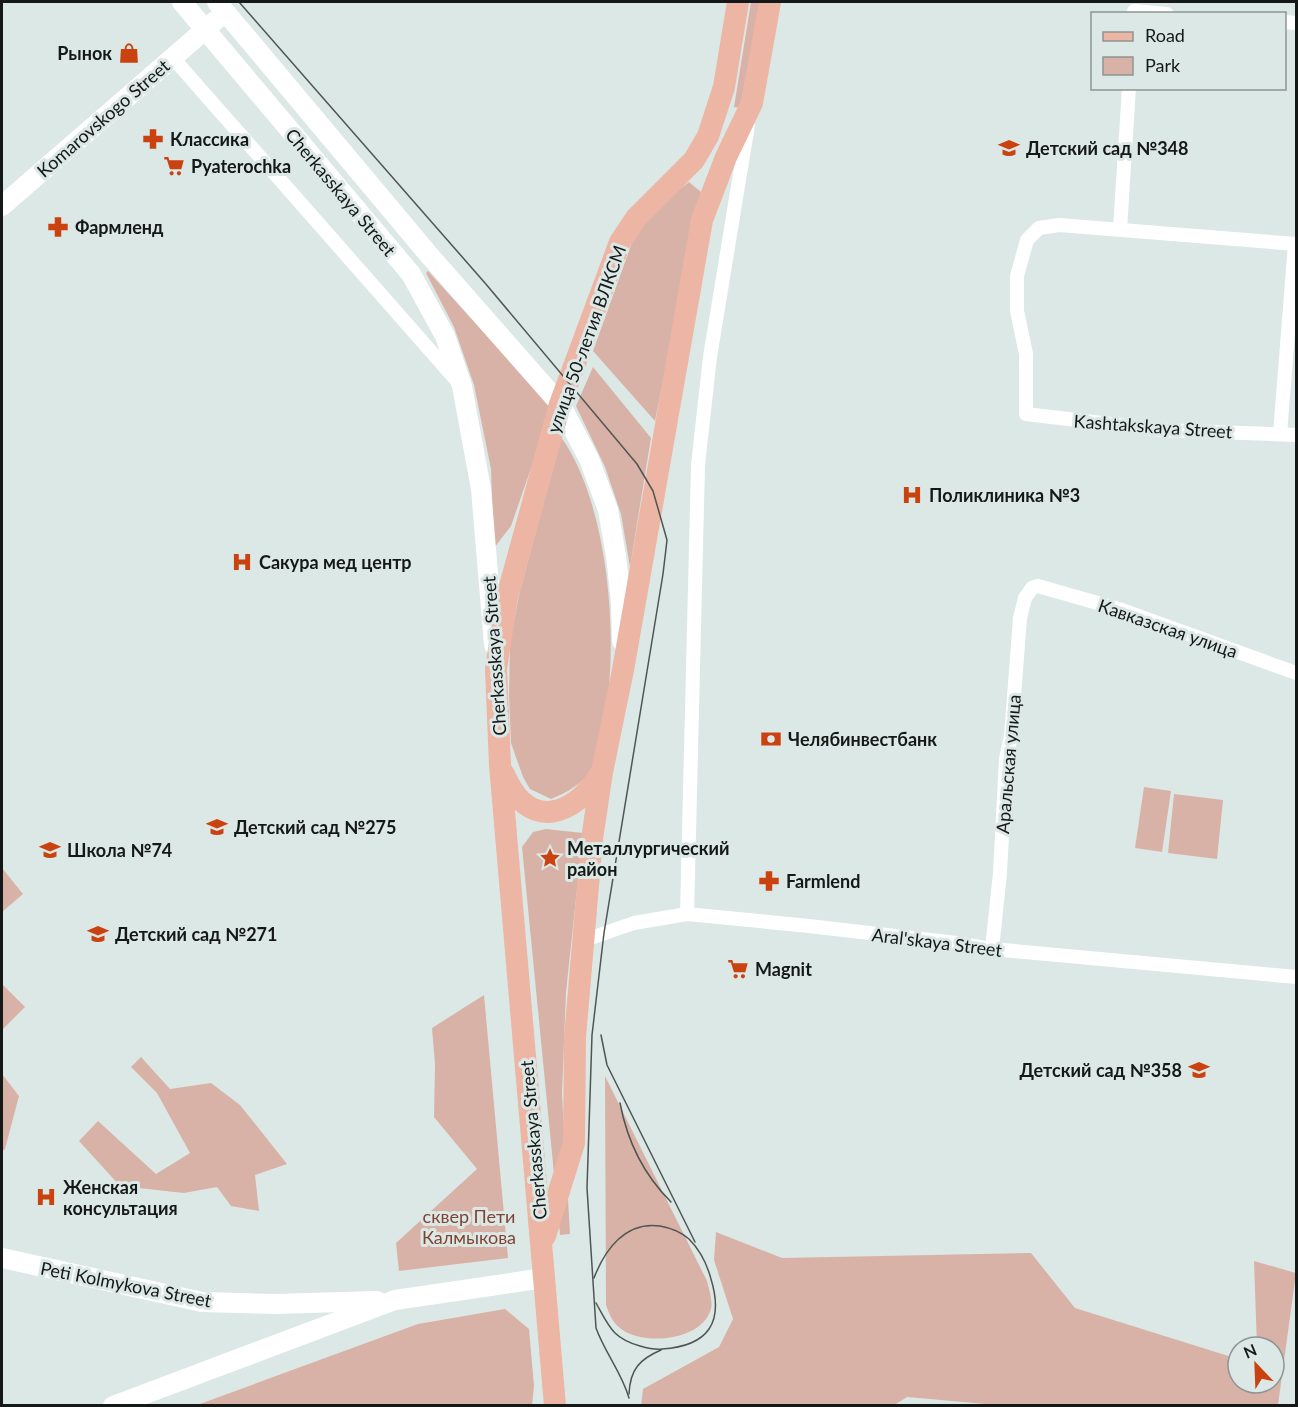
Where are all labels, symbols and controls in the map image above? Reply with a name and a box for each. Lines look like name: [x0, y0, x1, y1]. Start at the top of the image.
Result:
legend: [1091, 12, 1286, 90]
text: Road: [1145, 24, 1185, 46]
shop icon: Рынок: [117, 41, 141, 65]
place label: Рынок: [57, 42, 112, 64]
street label: Komarovskogo Street: [32, 54, 174, 182]
text: Park: [1145, 54, 1181, 76]
street label: Cherkasskaya Street: [281, 124, 401, 261]
pharmacy icon: Классика: [141, 127, 165, 151]
place label: Классика: [170, 128, 249, 150]
school or university icon: Детский сад №348: [997, 136, 1021, 160]
place label: Детский сад №348: [1026, 137, 1189, 159]
supermarket icon: Pyaterochka: [162, 154, 186, 178]
place label: Pyaterochka: [191, 155, 291, 177]
pharmacy icon: Фармленд: [46, 215, 70, 239]
place label: Фармленд: [75, 216, 164, 238]
street label: улица 50-летия ВЛКСМ: [542, 242, 630, 436]
street label: Kashtakskaya Street: [1073, 409, 1234, 443]
hospital icon: Поликлиника №3: [900, 483, 924, 507]
place label: Поликлиника №3: [929, 484, 1080, 506]
hospital icon: Сакура мед центр: [230, 550, 254, 574]
place label: Сакура мед центр: [259, 551, 412, 573]
street label: Cherkasskaya Street: [477, 575, 511, 736]
street label: Кавказская улица: [1096, 594, 1240, 662]
street label: Аральская улица: [991, 693, 1025, 835]
bank icon: Челябинвестбанк: [759, 727, 783, 751]
place label: Челябинвестбанк: [788, 728, 937, 750]
school or university icon: Детский сад №275: [205, 815, 229, 839]
place label: Детский сад №275: [234, 816, 397, 838]
place label: Металлургический район: [567, 837, 729, 880]
school or university icon: Школа №74: [38, 838, 62, 862]
place label: Школа №74: [67, 839, 172, 861]
place icon: Металлургический район: [538, 846, 562, 870]
pharmacy icon: Farmlend: [757, 869, 781, 893]
place label: Farmlend: [786, 870, 860, 892]
school or university icon: Детский сад №271: [86, 922, 110, 946]
place label: Детский сад №271: [115, 923, 278, 945]
street label: Aral'skaya Street: [871, 923, 1004, 961]
supermarket icon: Magnit: [726, 957, 750, 981]
place label: Magnit: [755, 958, 812, 980]
school or university icon: Детский сад №358: [1187, 1058, 1211, 1082]
street label: Cherkasskaya Street: [515, 1059, 551, 1221]
place label: Детский сад №358: [1019, 1059, 1182, 1081]
place label: Женская консультация: [63, 1176, 178, 1219]
hospital icon: Женская консультация: [34, 1185, 58, 1209]
park label: сквер Пети Калмыкова: [422, 1205, 516, 1248]
street label: Peti Kolmykova Street: [39, 1257, 214, 1311]
north arrow: [1226, 1335, 1286, 1395]
text: N: [1241, 1340, 1259, 1362]

